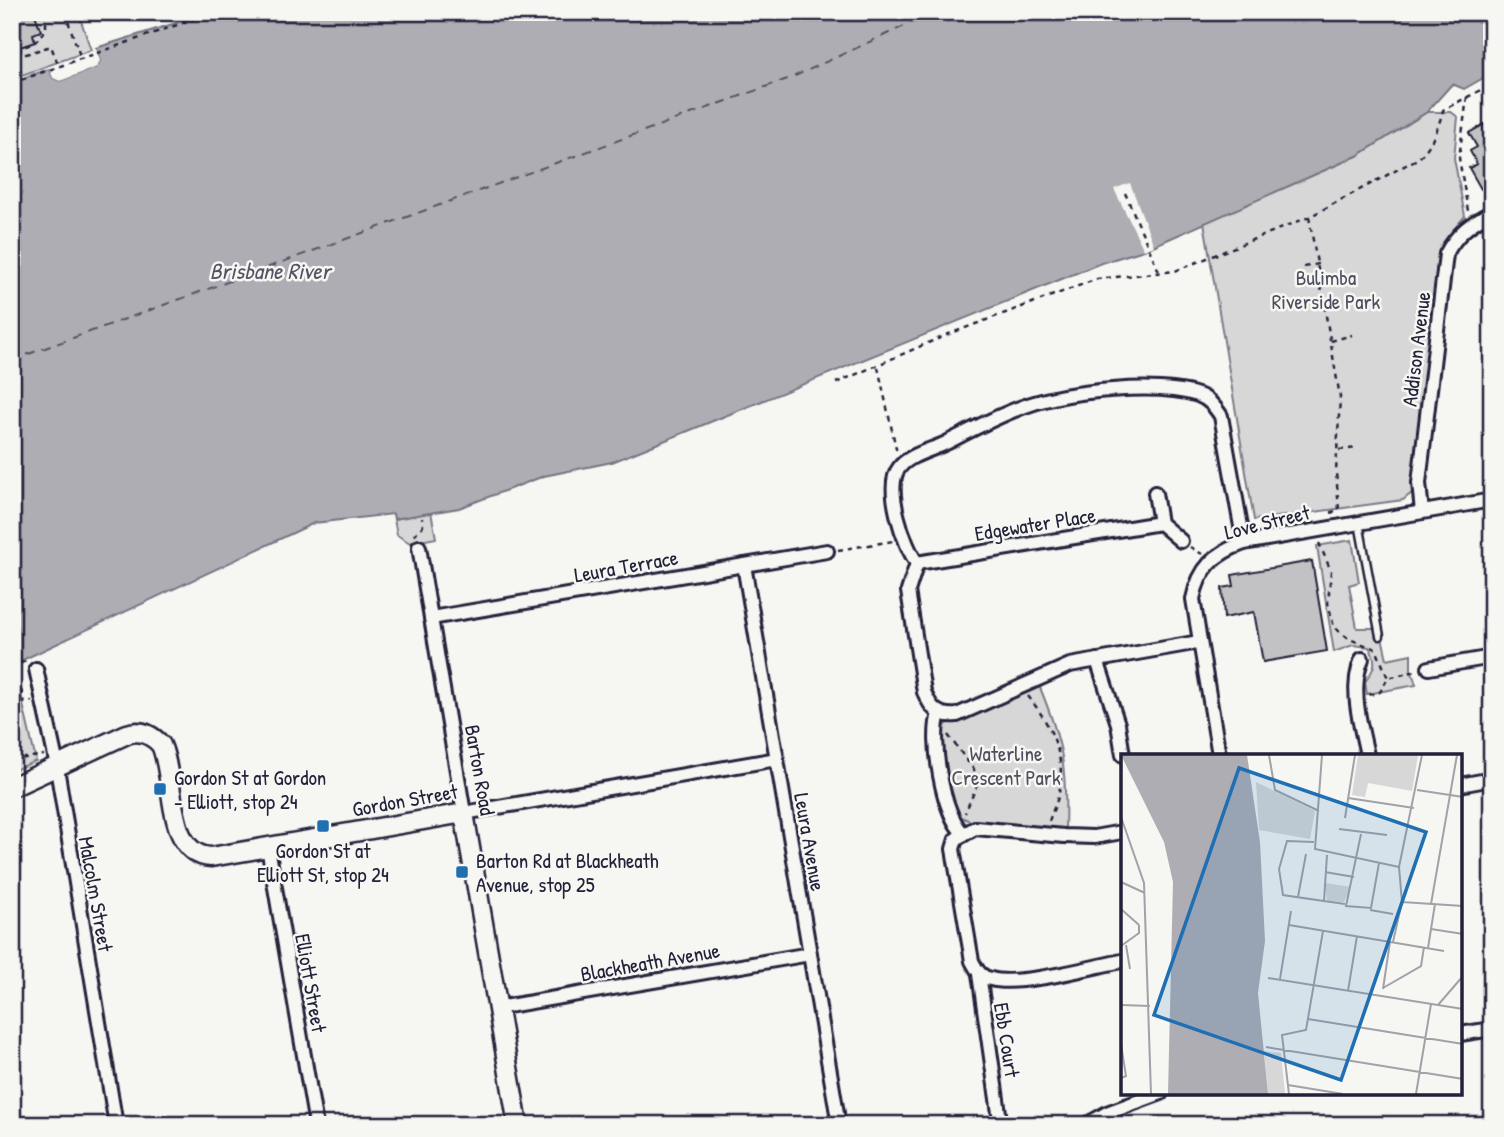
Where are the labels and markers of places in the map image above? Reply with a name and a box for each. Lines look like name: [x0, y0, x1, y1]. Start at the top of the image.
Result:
place label: Gordon St at Gordon - Elliott, stop 24: [174, 763, 326, 816]
marker: Gordon St at Gordon - Elliott, stop 24: [152, 781, 168, 797]
marker: Gordon St at Elliott St, stop 24: [315, 818, 331, 834]
place label: Gordon St at Elliott St, stop 24: [257, 836, 389, 889]
place label: Barton Rd at Blackheath Avenue, stop 25: [476, 846, 659, 899]
marker: Barton Rd at Blackheath Avenue, stop 25: [454, 864, 470, 880]

